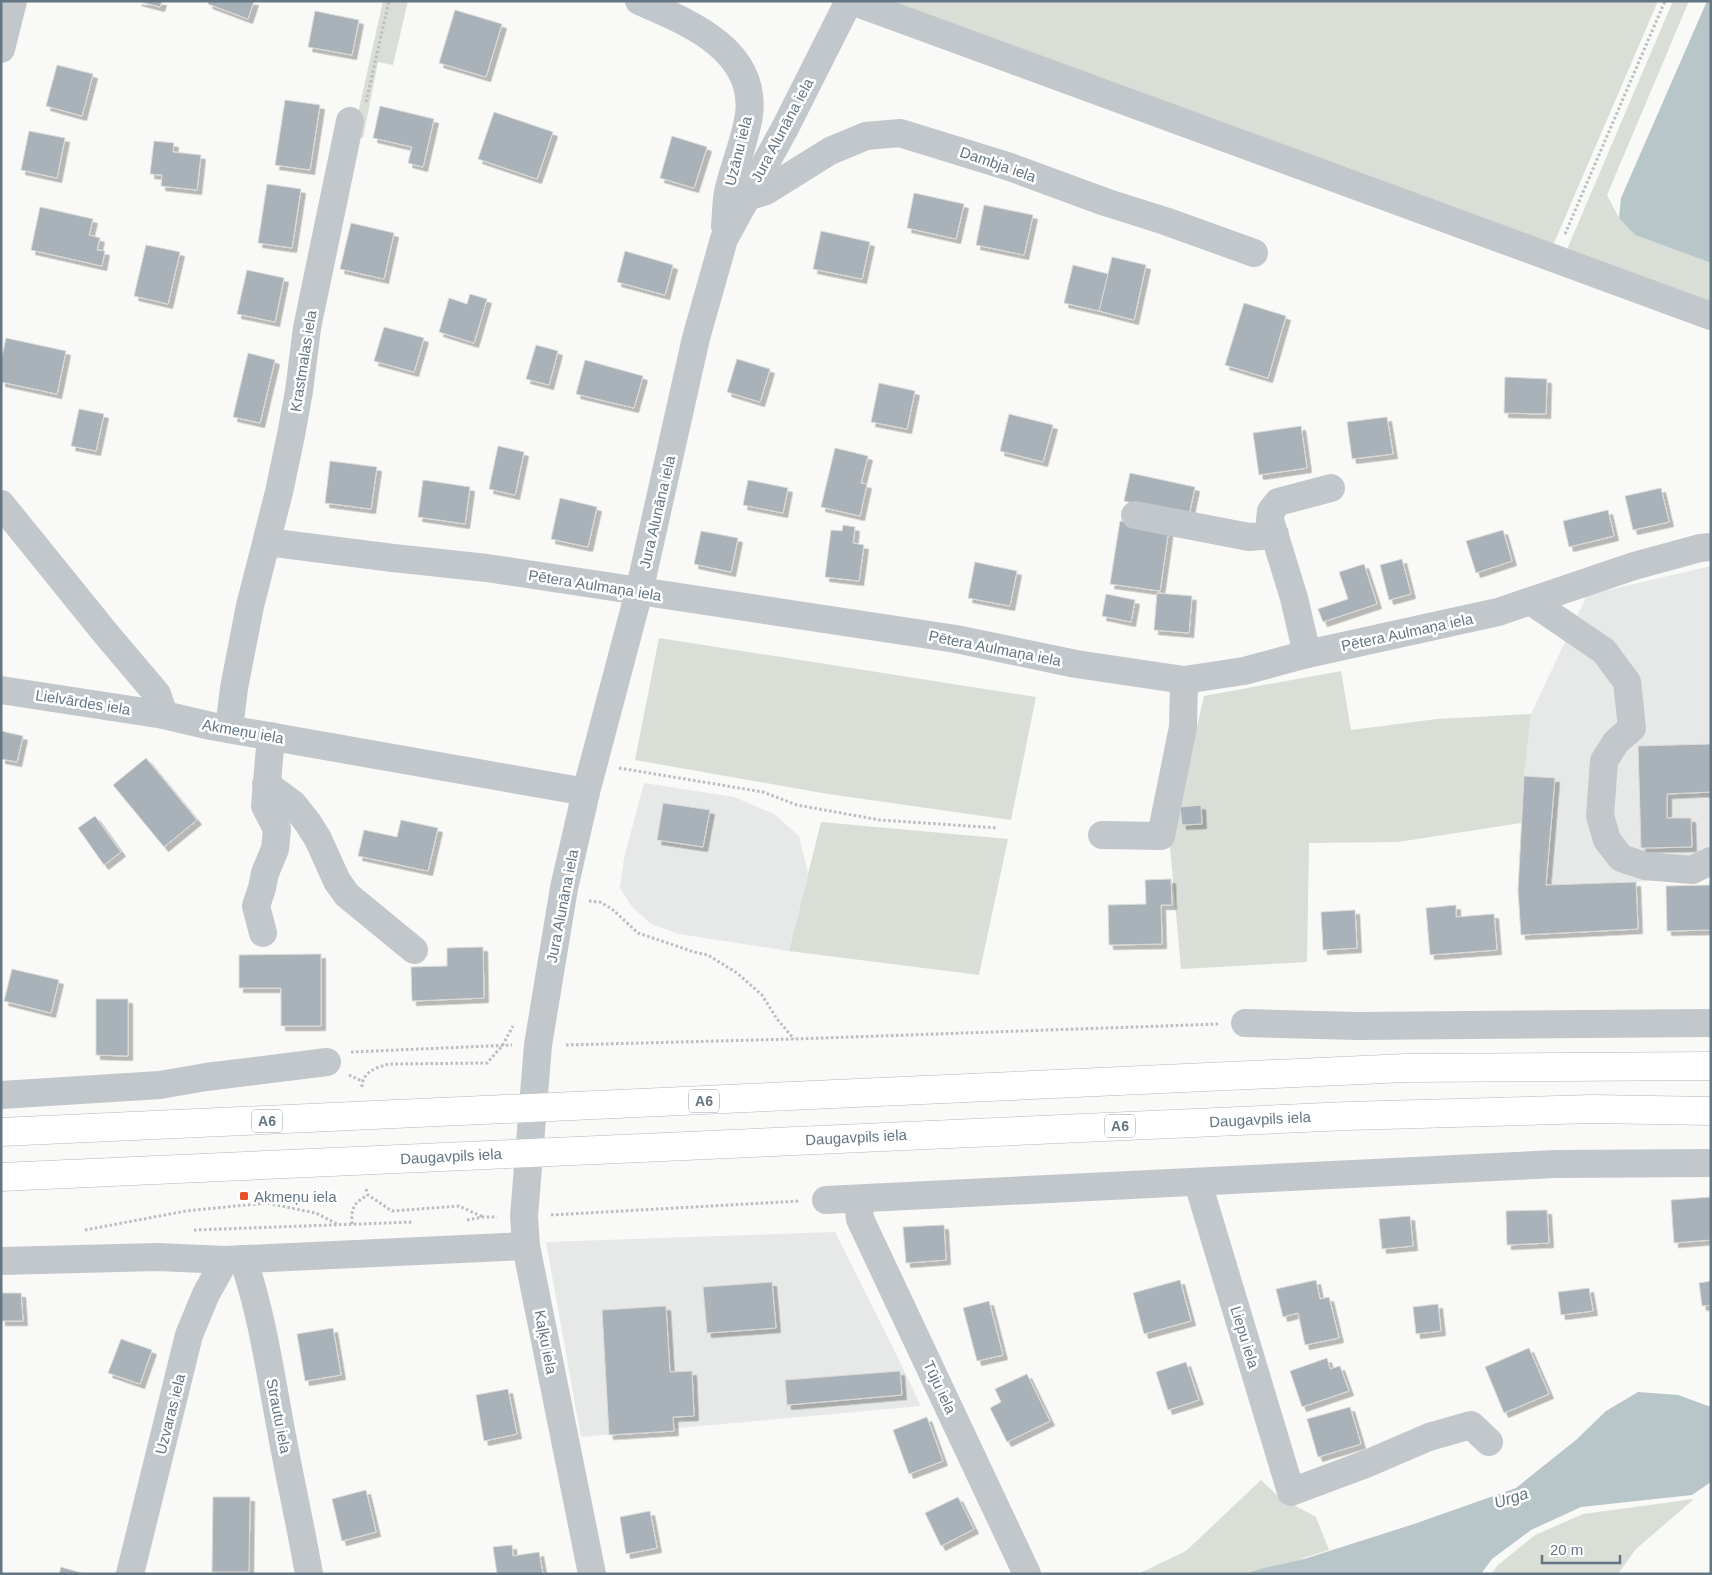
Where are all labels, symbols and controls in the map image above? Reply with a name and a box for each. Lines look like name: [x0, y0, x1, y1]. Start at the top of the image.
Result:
street label: Jura Alunāna iela: [747, 75, 817, 185]
street label: Uzānu iela: [721, 114, 755, 187]
street label: Dambja iela: [958, 143, 1039, 185]
street label: Krastmalas iela: [287, 308, 320, 413]
street label: Jura Alunāna iela: [636, 453, 678, 570]
street label: Pētera Aulmaņa iela: [527, 566, 663, 604]
street label: Pētera Aulmaņa iela: [1340, 610, 1475, 654]
street label: Pētera Aulmaņa iela: [927, 627, 1063, 669]
street label: Lielvārdes iela: [34, 686, 132, 718]
street label: Akmeņu iela: [201, 715, 286, 747]
street label: Jura Alunāna iela: [543, 847, 581, 964]
road number: A6: [689, 1090, 719, 1112]
street label: Daugavpils iela: [1209, 1108, 1312, 1130]
road number: A6: [252, 1110, 282, 1132]
road number: A6: [1105, 1114, 1135, 1138]
street label: Daugavpils iela: [805, 1126, 908, 1148]
street label: Daugavpils iela: [400, 1145, 503, 1167]
place label: Akmeņu iela: [254, 1188, 337, 1205]
marker: Akmeņu iela: [238, 1190, 250, 1202]
street label: Liepu iela: [1227, 1304, 1263, 1371]
street label: Kaļķu iela: [531, 1308, 561, 1376]
street label: Tūju iela: [920, 1358, 960, 1417]
street label: Uzvaras iela: [152, 1371, 188, 1456]
street label: Strautu iela: [263, 1377, 295, 1456]
water label: Urga: [1492, 1485, 1530, 1511]
scale bar: [1542, 1532, 1620, 1564]
text: 20 m: [1550, 1541, 1583, 1558]

